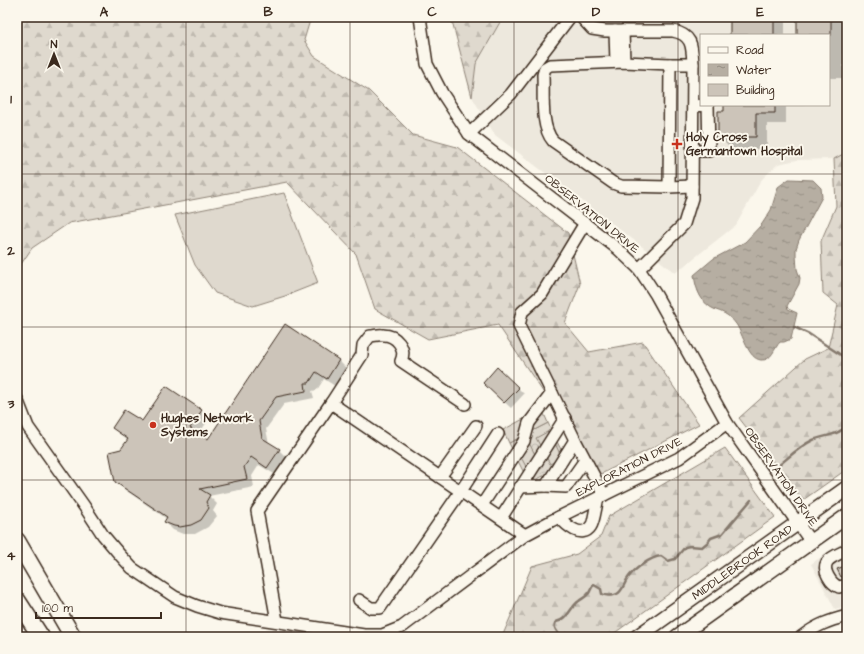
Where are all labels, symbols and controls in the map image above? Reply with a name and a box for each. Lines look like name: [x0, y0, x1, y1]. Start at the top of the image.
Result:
text: A: [100, 3, 109, 21]
text: B: [263, 3, 273, 21]
text: C: [427, 3, 437, 21]
text: D: [592, 3, 601, 21]
text: E: [756, 3, 764, 21]
north arrow: [34, 34, 74, 74]
legend: [700, 34, 830, 106]
text: N: [51, 37, 58, 52]
text: Road: [736, 42, 764, 59]
text: Water: [736, 62, 772, 79]
text: Building: [736, 82, 774, 100]
text: 1: [10, 90, 12, 108]
place label: Holy Cross Germantown Hospital: [686, 129, 802, 161]
marker: Holy Cross Germantown Hospital: [671, 138, 683, 150]
street label: OBSERVATION DRIVE: [541, 170, 643, 258]
text: 2: [6, 242, 15, 260]
text: 3: [7, 395, 15, 413]
place label: Hughes Network Systems: [160, 410, 254, 442]
marker: Hughes Network Systems: [148, 420, 158, 430]
street label: OBSERVATION DRIVE: [740, 424, 822, 530]
street label: EXPLORATION DRIVE: [573, 433, 685, 501]
street label: MIDDLEBROOK ROAD: [688, 521, 796, 604]
text: 4: [7, 547, 16, 565]
scale bar: [36, 594, 161, 620]
text: 100 m: [42, 600, 73, 617]

